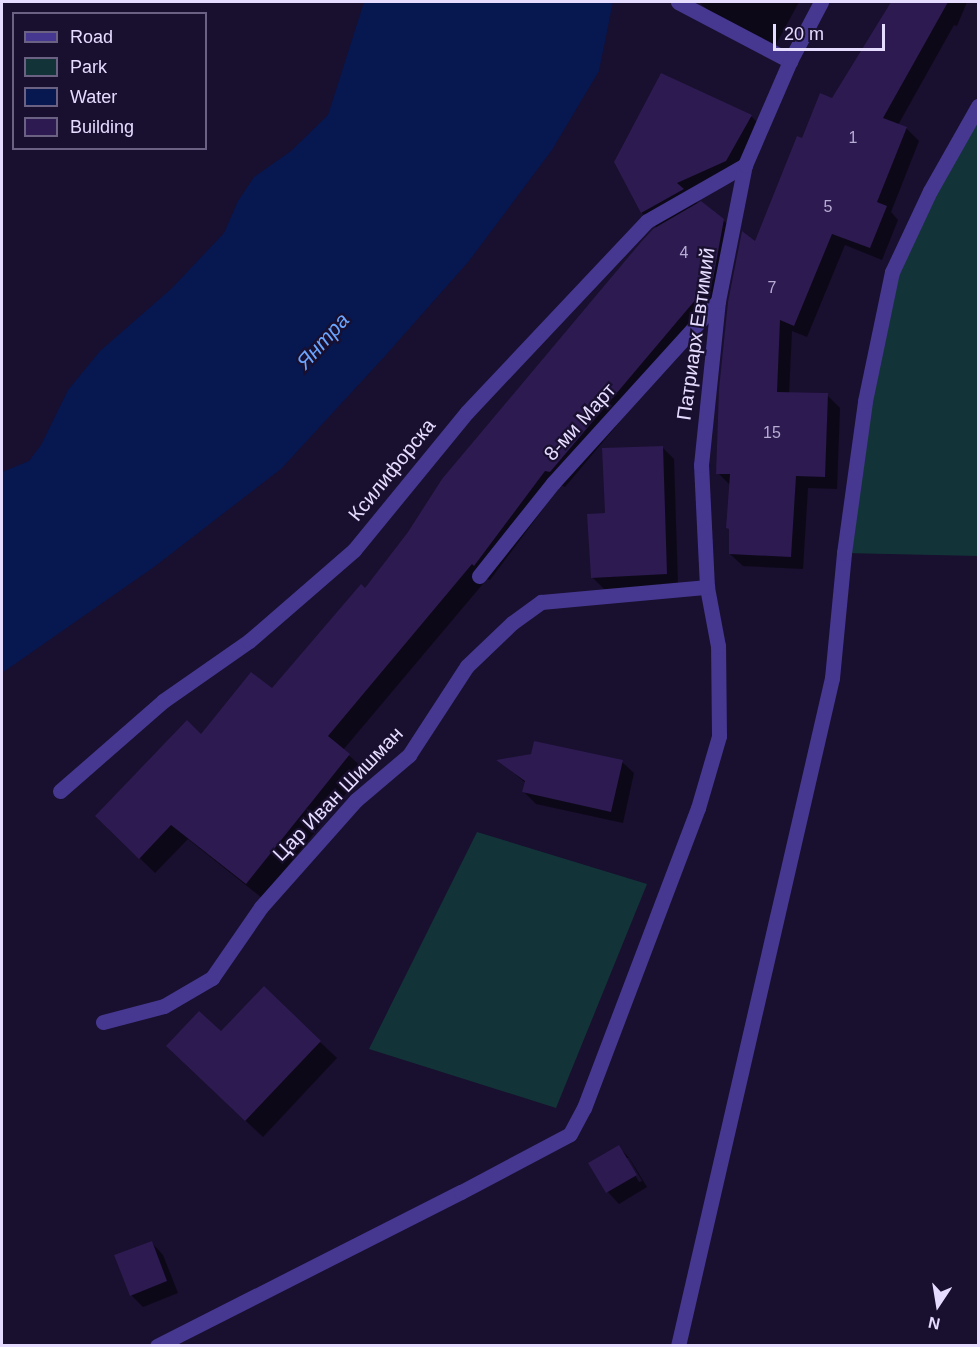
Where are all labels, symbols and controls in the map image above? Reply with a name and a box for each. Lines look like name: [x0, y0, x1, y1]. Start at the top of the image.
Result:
legend: [12, 12, 207, 150]
scale bar: [776, 12, 888, 50]
text: 20 m: [784, 24, 824, 44]
text: Road: [70, 27, 113, 47]
text: Park: [70, 57, 107, 77]
text: Water: [70, 87, 117, 107]
text: Building: [70, 117, 134, 137]
house number: 1: [849, 128, 857, 148]
house number: 5: [824, 197, 832, 217]
house number: 4: [680, 243, 688, 263]
street label: Патриарх Евтимий: [672, 246, 720, 422]
house number: 7: [768, 278, 776, 298]
water label: Янтра: [291, 308, 355, 374]
street label: 8-ми Март: [539, 378, 621, 466]
street label: Ксилифорска: [343, 414, 441, 526]
house number: 15: [763, 423, 781, 443]
street label: Цар Иван Шишман: [268, 722, 408, 866]
north arrow: [908, 1275, 968, 1335]
text: N: [927, 1314, 942, 1333]

